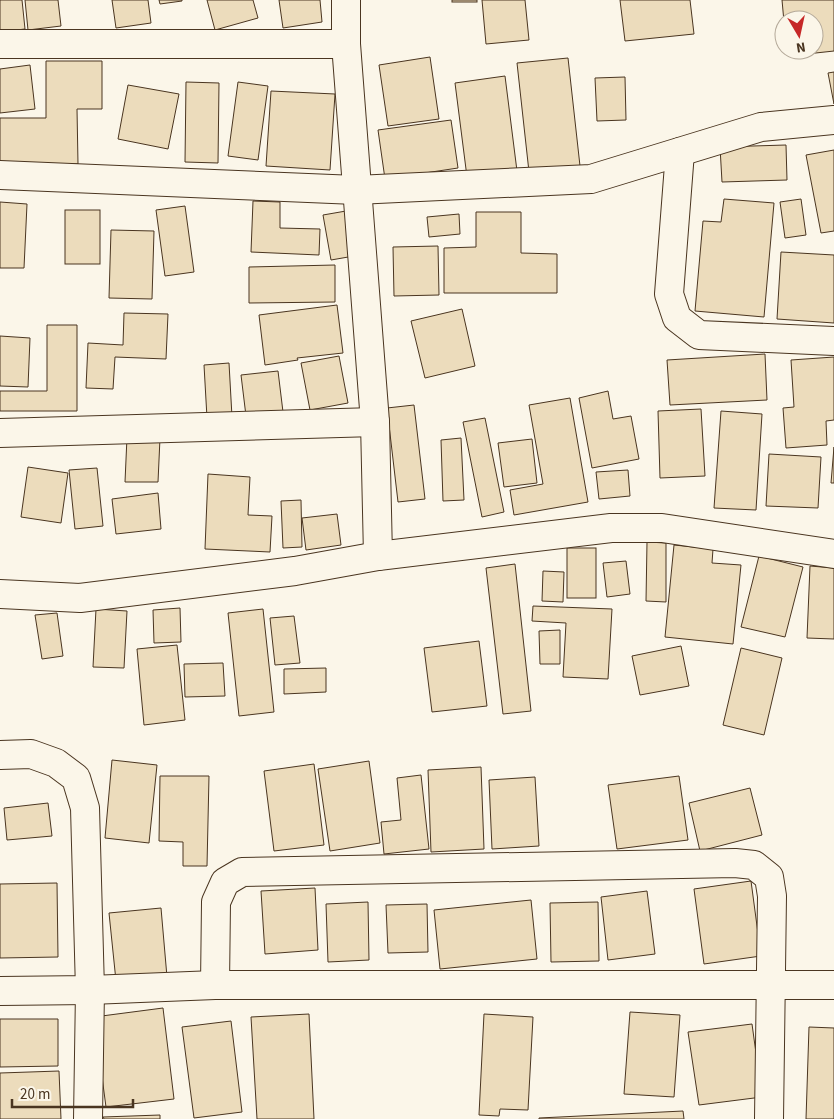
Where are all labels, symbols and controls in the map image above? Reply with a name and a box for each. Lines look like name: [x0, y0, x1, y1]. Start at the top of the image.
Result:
north arrow: [774, 10, 824, 60]
text: N: [795, 36, 807, 57]
scale bar: [12, 1076, 134, 1108]
text: 20 m: [20, 1084, 50, 1105]

